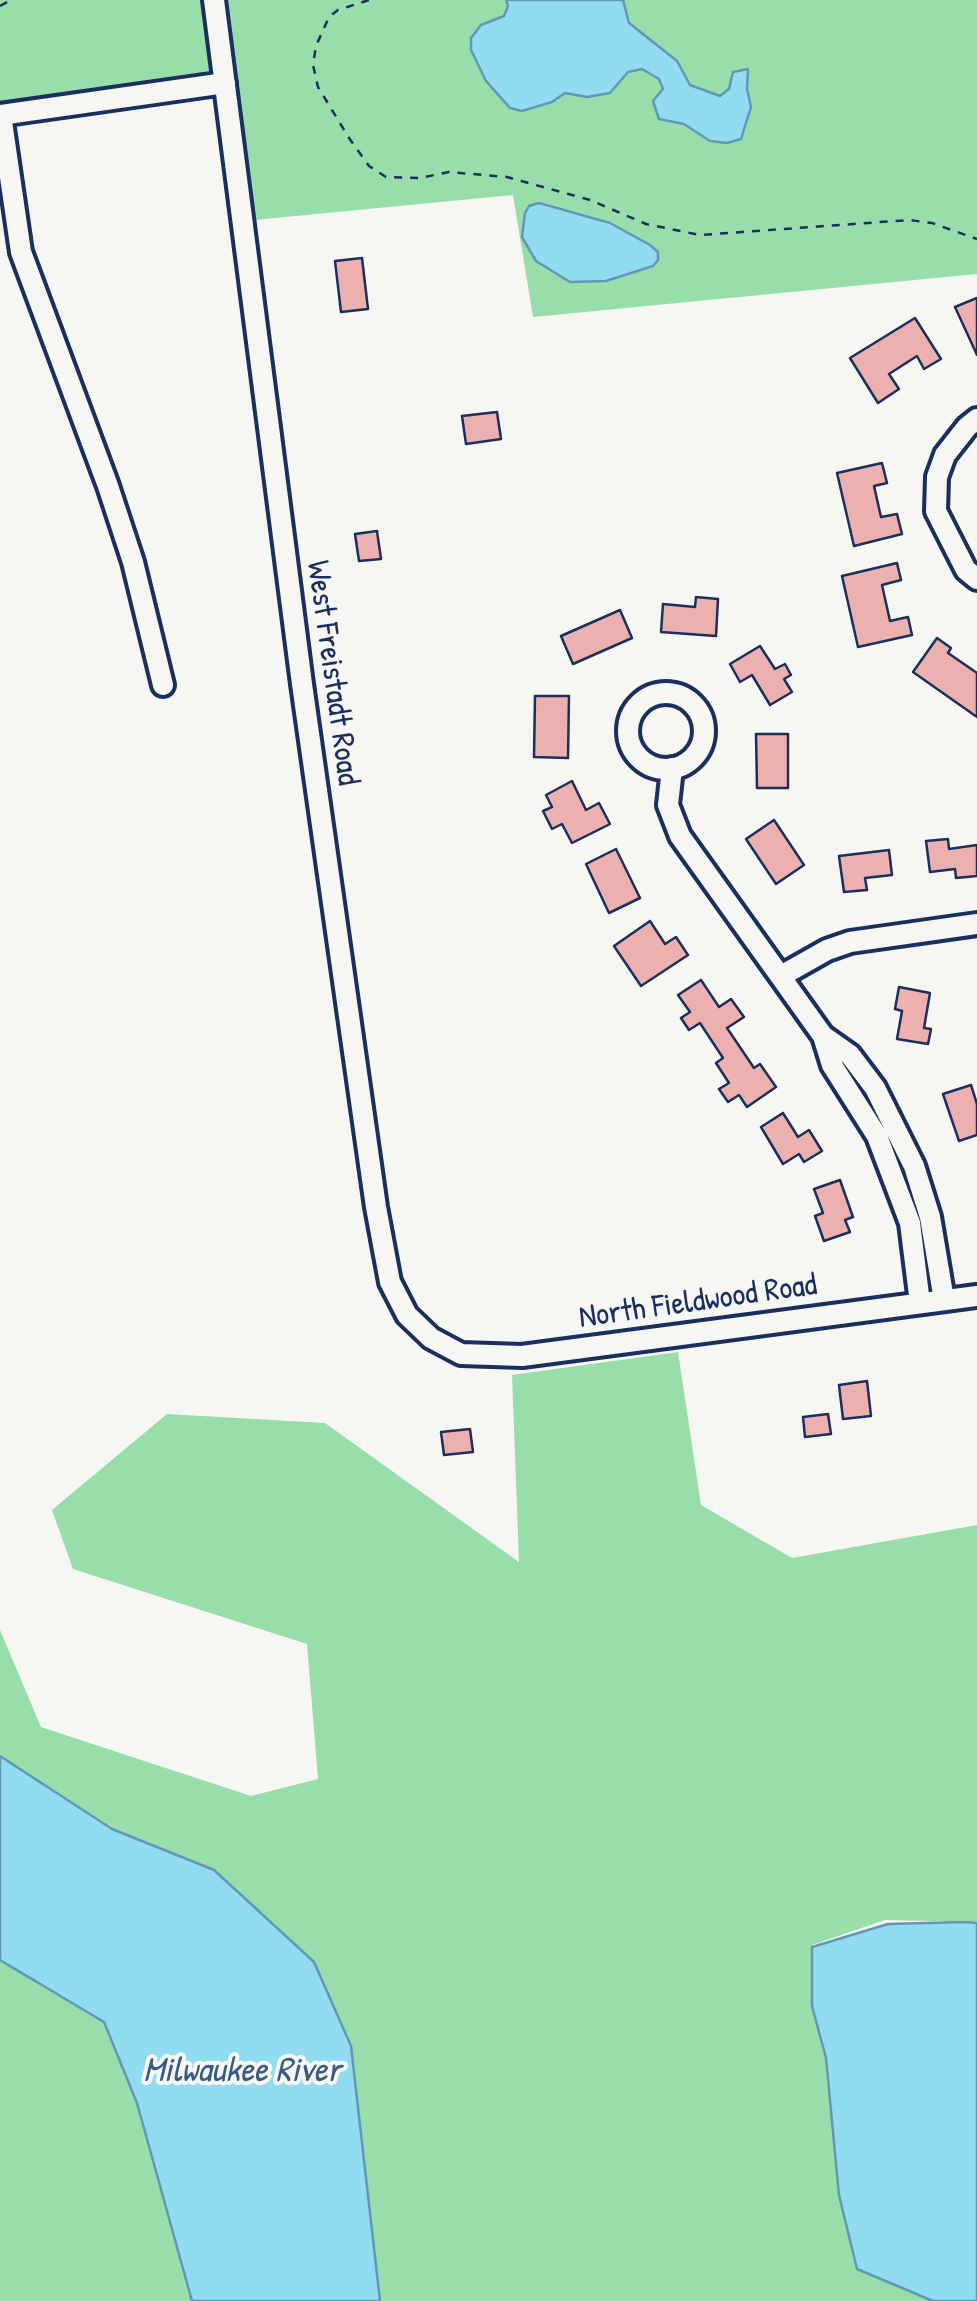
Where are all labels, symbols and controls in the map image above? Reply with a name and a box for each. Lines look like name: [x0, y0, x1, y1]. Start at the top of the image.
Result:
street label: West Freistadt Road: [297, 558, 367, 788]
street label: North Fieldwood Road: [577, 1266, 819, 1338]
water label: Milwaukee River: [143, 2051, 341, 2093]

